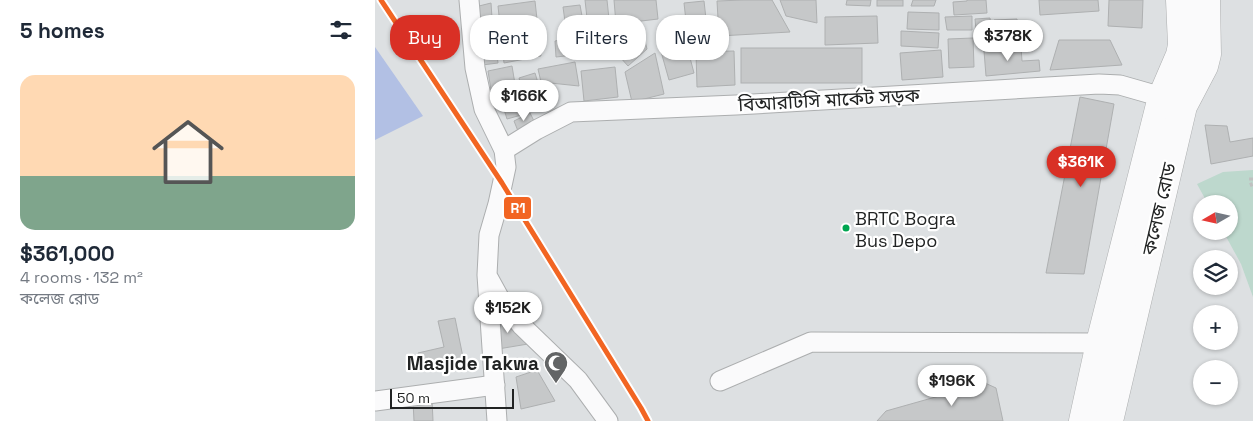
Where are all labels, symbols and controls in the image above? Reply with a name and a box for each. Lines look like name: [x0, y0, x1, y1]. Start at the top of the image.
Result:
chip: Buy: [390, 15, 460, 60]
chip: Rent: [470, 15, 547, 60]
chip: Filters: [557, 15, 646, 60]
chip: New: [656, 15, 729, 60]
icon: filters: [327, 16, 355, 44]
text: 5 homes: [20, 17, 105, 44]
pin: $378K: [973, 20, 1043, 62]
text: $378K: [984, 25, 1032, 46]
pin: $166K: [489, 80, 559, 122]
street label: বিআরটিসি মার্কেট সড়ক: [737, 83, 921, 117]
text: $166K: [501, 85, 547, 106]
icon: home: [143, 107, 233, 197]
pin: $361K: [1046, 146, 1116, 188]
text: $361K: [1058, 151, 1104, 172]
street label: কলেজ রোড: [1136, 160, 1182, 259]
north arrow: [1193, 195, 1237, 240]
map controls: [1193, 195, 1238, 405]
line badge: R1: [503, 196, 532, 220]
text: R1: [510, 199, 526, 217]
place label: BRTC Bogra Bus Depo: [855, 207, 956, 252]
marker: BRTC Bogra Bus Depo: [841, 223, 851, 233]
text: $361,000: [20, 240, 115, 267]
button: layers: [1193, 250, 1238, 295]
text: 4 rooms · 132 m²: [20, 267, 143, 288]
text: কলেজ রোড: [20, 288, 99, 309]
pin: $152K: [473, 292, 543, 334]
text: $152K: [485, 297, 531, 318]
button: +: [1193, 305, 1238, 350]
mosque icon: Masjide Takwa: [543, 350, 569, 384]
place label: Masjide Takwa: [407, 351, 539, 376]
button: −: [1193, 360, 1238, 405]
pin: $196K: [917, 364, 987, 407]
text: $196K: [929, 370, 975, 391]
scale bar: [390, 386, 514, 409]
text: 50 m: [397, 389, 430, 407]

